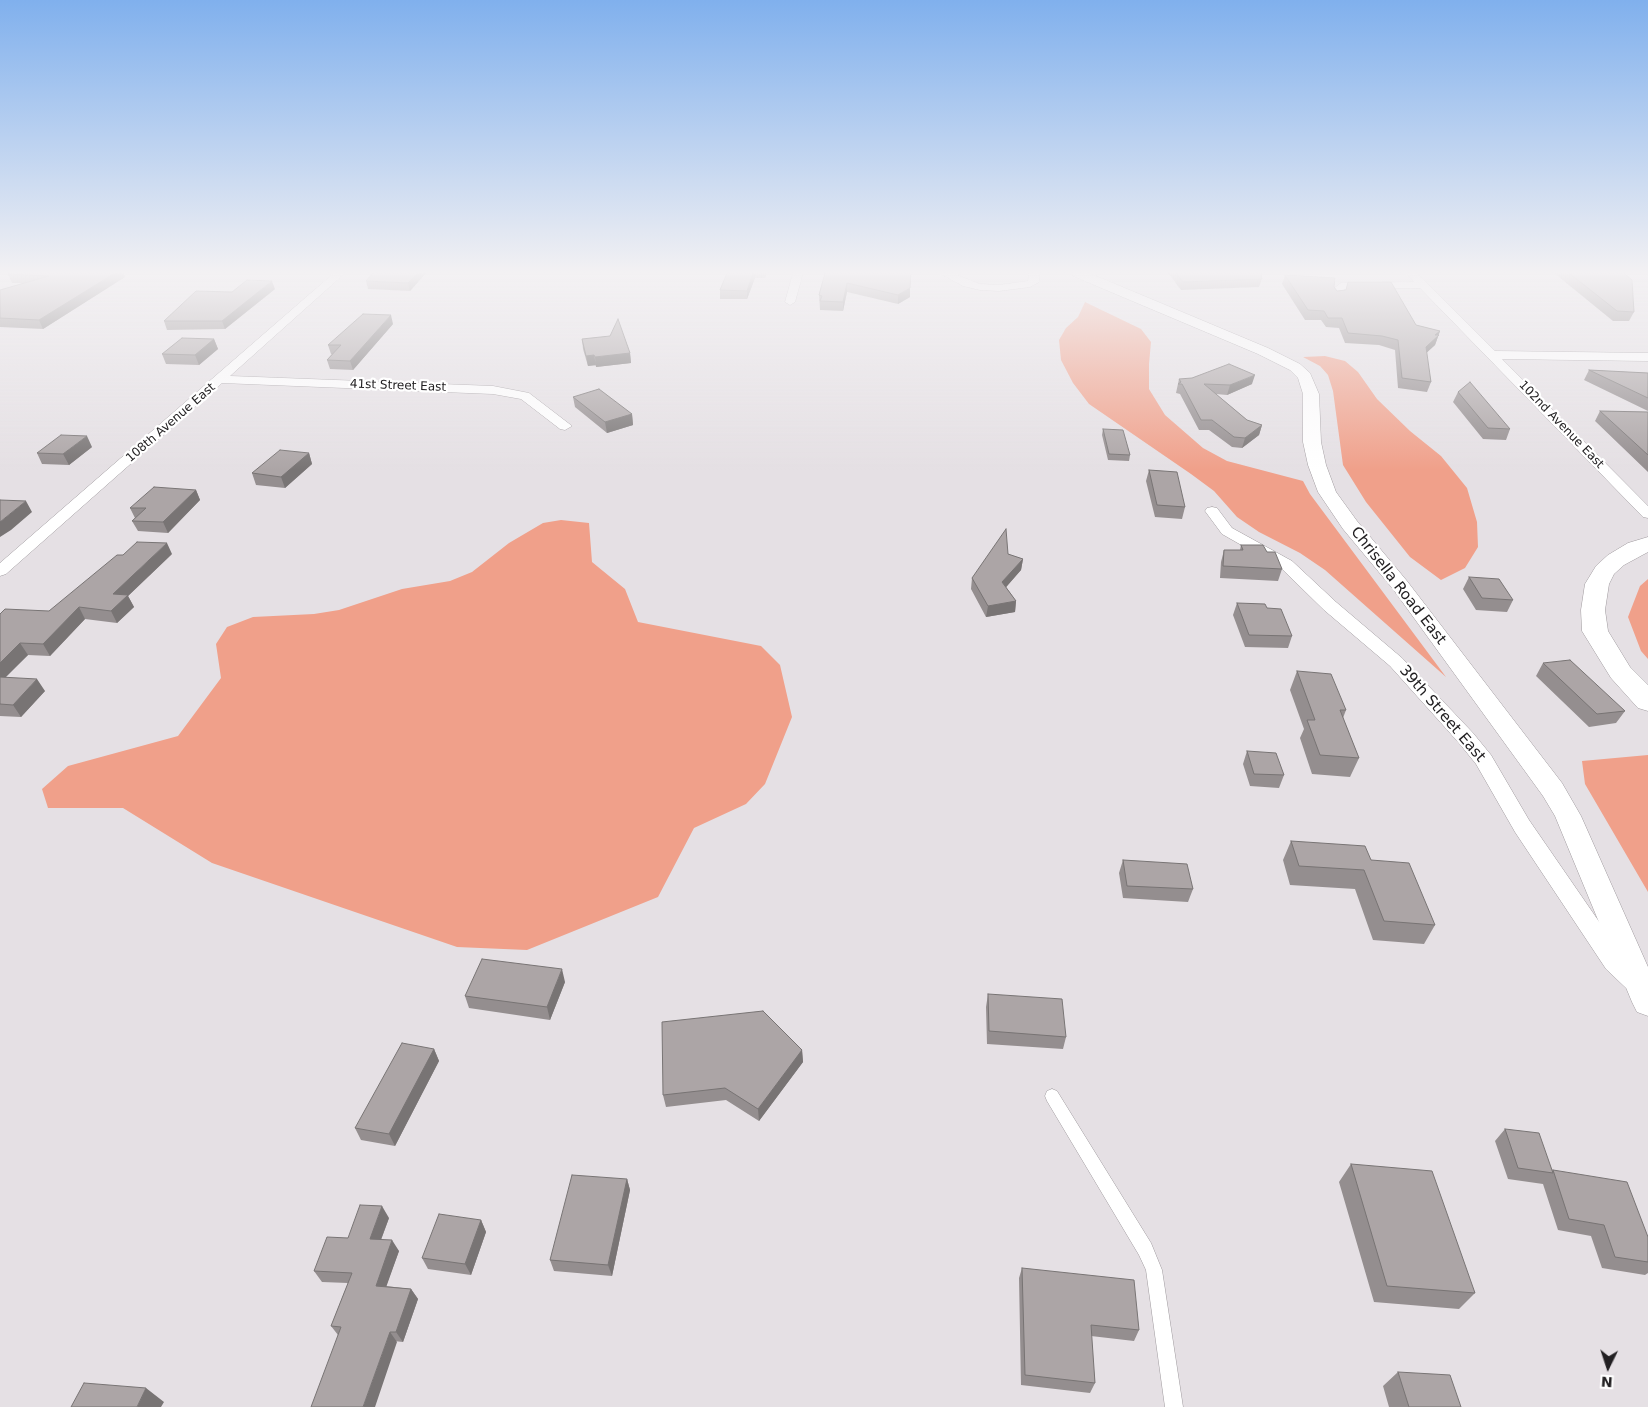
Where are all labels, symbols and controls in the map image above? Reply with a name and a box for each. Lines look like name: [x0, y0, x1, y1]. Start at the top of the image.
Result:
street label: 41st Street East: [350, 377, 446, 395]
street label: 102nd Avenue East: [1515, 378, 1607, 472]
street label: 108th Avenue East: [124, 380, 218, 466]
street label: Chrisella Road East: [1346, 524, 1450, 648]
street label: 39th Street East: [1395, 662, 1489, 766]
north arrow: [1583, 1342, 1633, 1392]
text: N: [1601, 1374, 1613, 1390]

